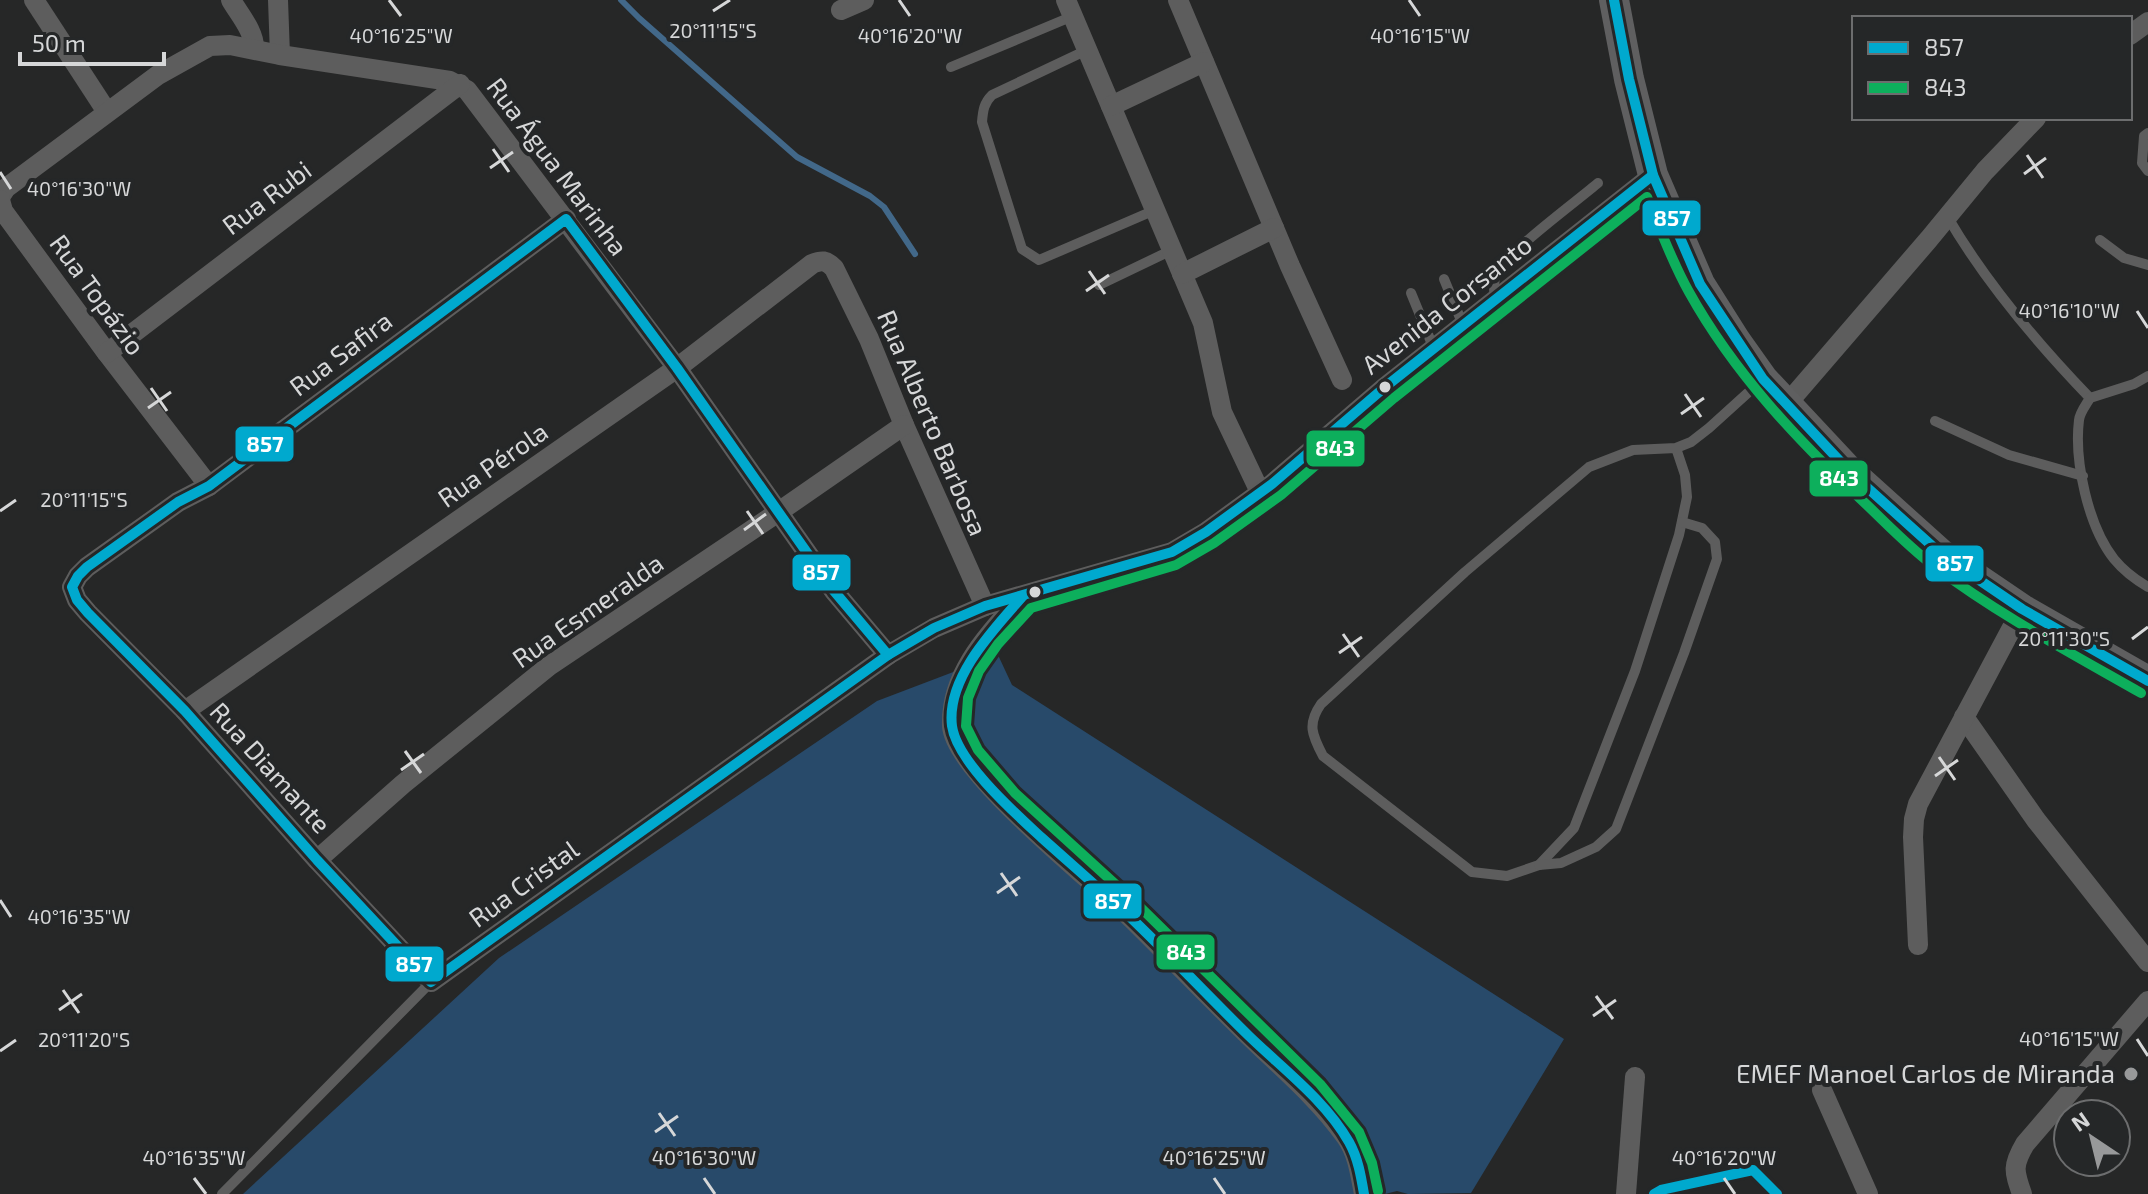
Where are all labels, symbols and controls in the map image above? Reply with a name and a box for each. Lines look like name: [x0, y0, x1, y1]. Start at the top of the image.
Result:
scale bar: [20, 16, 164, 66]
legend: [1852, 16, 2132, 120]
text: 20°11'15"S: [669, 18, 757, 42]
text: 40°16'25"W: [349, 23, 453, 47]
text: 40°16'20"W: [858, 23, 962, 47]
text: 40°16'15"W: [1370, 23, 1470, 47]
text: 50 m: [32, 28, 86, 57]
text: 857: [1924, 32, 1964, 61]
street label: Rua Água Marinha: [481, 71, 635, 261]
text: 843: [1924, 72, 1967, 101]
street label: Rua Rubi: [216, 153, 317, 240]
text: 40°16'30"W: [27, 176, 131, 200]
line badge: 857: [1641, 199, 1702, 237]
text: 857: [1653, 204, 1691, 230]
street label: Rua Topázio: [44, 228, 152, 360]
street label: Avenida Corsanto: [1355, 228, 1537, 380]
text: 40°16'10"W: [2018, 298, 2120, 322]
street label: Rua Safira: [283, 304, 397, 401]
street label: Rua Alberto Barbosa: [872, 305, 995, 540]
unlabelled marker: [1377, 379, 1393, 395]
street label: Rua Pérola: [431, 415, 553, 513]
line badge: 857: [234, 425, 295, 463]
line badge: 843: [1305, 429, 1366, 468]
text: 857: [246, 430, 284, 456]
text: 843: [1315, 434, 1355, 460]
line badge: 843: [1808, 459, 1869, 498]
text: 843: [1819, 464, 1859, 490]
text: 20°11'15"S: [40, 487, 128, 511]
line badge: 857: [1924, 544, 1985, 583]
street label: Rua Esmeralda: [506, 546, 669, 673]
text: 857: [1936, 549, 1974, 575]
line badge: 857: [791, 553, 852, 592]
text: 857: [802, 558, 840, 584]
unlabelled marker: [1027, 584, 1043, 600]
text: 20°11'30"S: [2018, 626, 2110, 650]
street label: Rua Diamante: [204, 695, 338, 839]
street label: Rua Cristal: [462, 833, 584, 933]
line badge: 857: [1082, 882, 1143, 920]
text: 857: [1094, 887, 1132, 913]
text: 40°16'35"W: [27, 904, 131, 928]
line badge: 843: [1155, 933, 1216, 971]
text: 843: [1166, 938, 1206, 964]
line badge: 857: [384, 945, 445, 983]
text: 857: [395, 950, 433, 976]
text: 40°16'15"W: [2019, 1026, 2119, 1050]
text: 20°11'20"S: [38, 1027, 130, 1051]
place label: EMEF Manoel Carlos de Miranda: [1736, 1057, 2115, 1088]
marker: EMEF Manoel Carlos de Miranda: [2122, 1065, 2140, 1083]
north arrow: [2052, 1098, 2132, 1178]
text: N: [2066, 1106, 2094, 1136]
text: 40°16'35"W: [142, 1145, 246, 1169]
text: 40°16'30"W: [652, 1145, 756, 1169]
text: 40°16'25"W: [1162, 1145, 1266, 1169]
text: 40°16'20"W: [1672, 1145, 1776, 1169]

